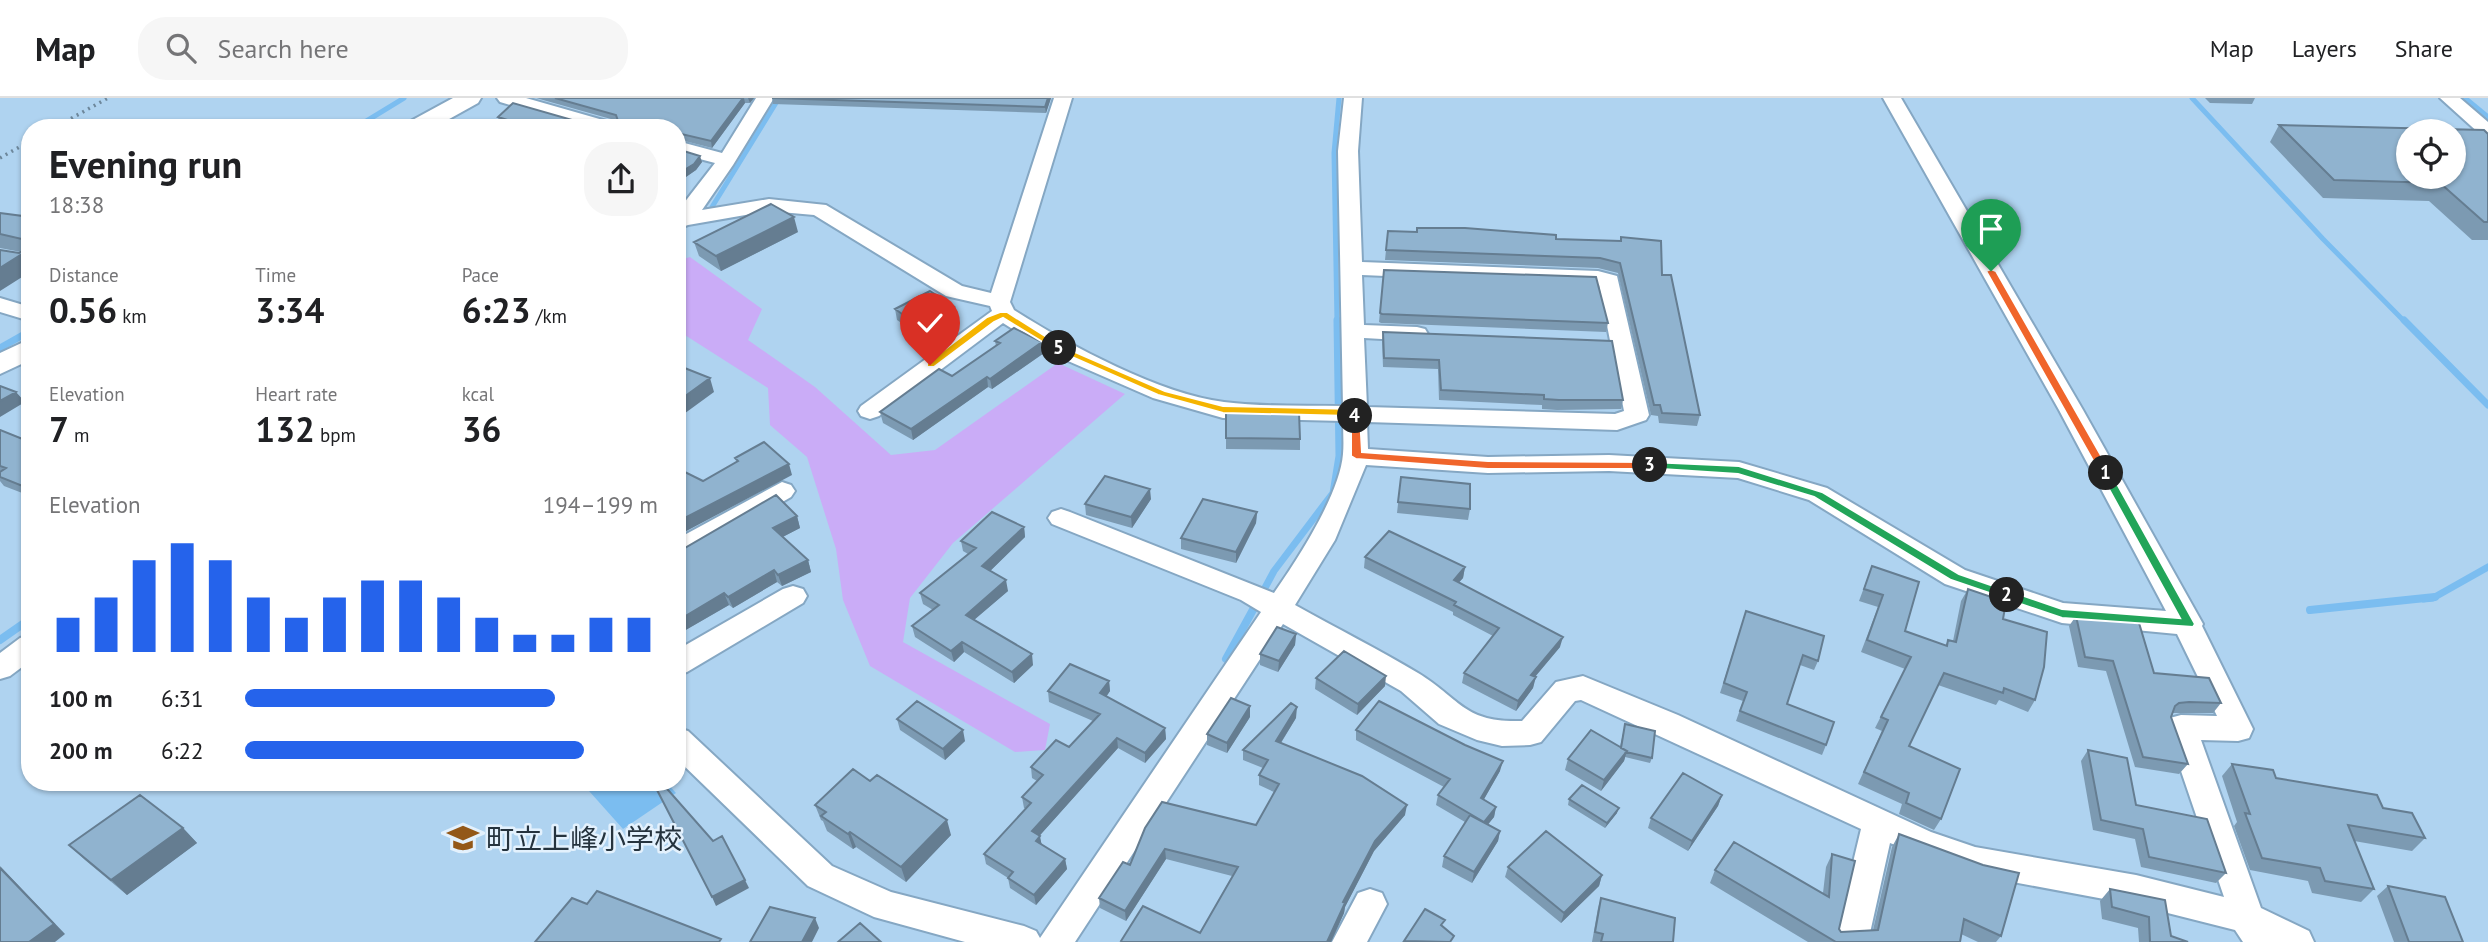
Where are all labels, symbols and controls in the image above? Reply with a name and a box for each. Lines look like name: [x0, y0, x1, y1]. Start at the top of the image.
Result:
search box: [138, 17, 628, 80]
text: Map: [35, 27, 96, 70]
icon: search: [162, 29, 200, 67]
text: Search here: [218, 32, 349, 65]
text: Map: [2210, 33, 2254, 64]
text: Layers: [2292, 33, 2357, 64]
text: Share: [2395, 33, 2453, 64]
map controls: [2396, 119, 2466, 189]
button: locate: [2396, 119, 2466, 189]
text: Evening run: [49, 139, 242, 188]
button: share: [584, 142, 658, 216]
text: 18:38: [49, 190, 104, 219]
pin: [1961, 199, 2021, 271]
icon: arrive: [1972, 210, 2010, 248]
text: Distance: [49, 263, 119, 287]
text: Time: [255, 263, 296, 287]
text: Pace: [462, 263, 499, 287]
text: 0.56: [49, 287, 117, 333]
text: 3:34: [255, 287, 324, 333]
text: 6:23: [462, 287, 531, 333]
pin: [900, 293, 960, 365]
text: km: [117, 304, 147, 328]
text: /km: [531, 304, 567, 328]
icon: check: [911, 304, 949, 342]
pin: 5: [1042, 330, 1076, 366]
text: 5: [1053, 335, 1064, 359]
text: Elevation: [49, 382, 125, 406]
text: Heart rate: [255, 382, 337, 406]
text: kcal: [462, 382, 494, 406]
pin: 4: [1338, 398, 1372, 434]
text: 4: [1349, 403, 1360, 427]
text: 7: [49, 406, 69, 452]
text: 132: [255, 406, 315, 452]
text: 36: [462, 406, 501, 452]
text: m: [69, 423, 89, 447]
text: bpm: [315, 423, 356, 447]
pin: 3: [1632, 448, 1668, 482]
text: 3: [1644, 452, 1655, 476]
pin: 1: [2088, 456, 2124, 490]
text: 1: [2100, 460, 2111, 484]
text: Elevation: [49, 490, 141, 519]
text: 194–199 m: [543, 490, 658, 519]
pin: 2: [1990, 578, 2024, 612]
text: 2: [2001, 582, 2012, 606]
text: 100 m: [49, 684, 112, 713]
text: 6:31: [161, 684, 204, 713]
text: 200 m: [49, 736, 112, 765]
text: 6:22: [161, 736, 204, 765]
place label: 町立上峰小学校: [486, 820, 682, 857]
school or university icon: 町立上峰小学校: [446, 821, 480, 855]

